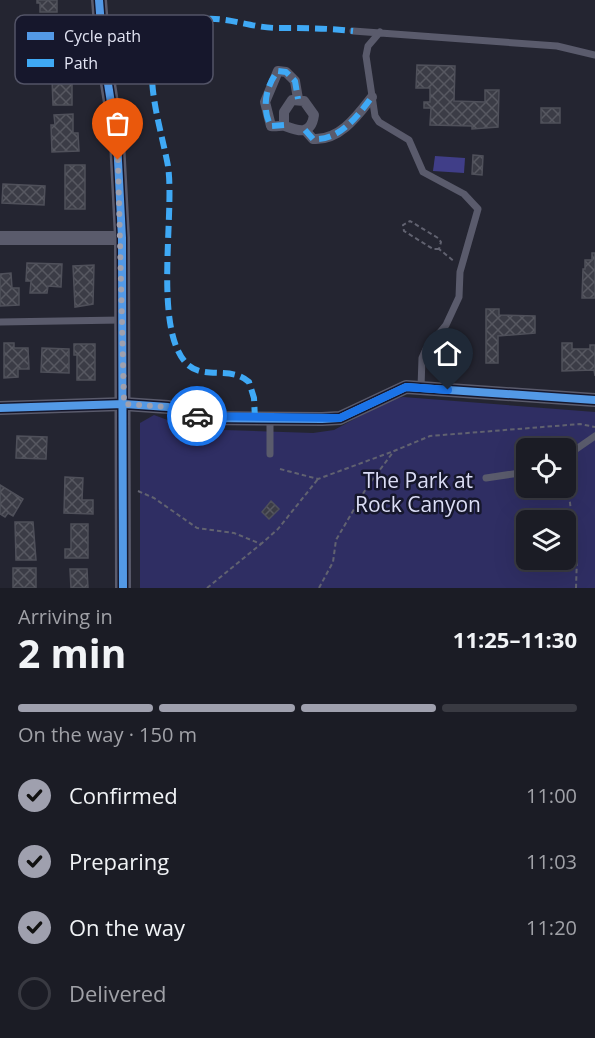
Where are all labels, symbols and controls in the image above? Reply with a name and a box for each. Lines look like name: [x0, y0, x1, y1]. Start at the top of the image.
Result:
legend: [15, 15, 213, 84]
text: Cycle path: [64, 25, 141, 47]
text: Path: [64, 52, 98, 74]
pin: [92, 98, 143, 160]
icon: bag: [101, 107, 134, 140]
pin: [422, 328, 473, 390]
icon: home: [431, 337, 464, 370]
courier: [167, 386, 227, 446]
icon: car: [181, 400, 214, 433]
map controls: [516, 438, 576, 570]
button: locate: [516, 438, 576, 498]
park label: The Park at Rock Canyon: [355, 466, 481, 518]
button: layers: [516, 510, 576, 570]
text: Arriving in: [18, 603, 113, 630]
text: 11:25–11:30: [453, 624, 577, 654]
text: 2 min: [18, 626, 126, 679]
text: On the way · 150 m: [18, 721, 197, 748]
icon: check: [18, 779, 51, 812]
text: Confirmed: [69, 780, 178, 810]
text: 11:00: [526, 782, 577, 809]
icon: check: [18, 845, 51, 878]
text: Preparing: [69, 846, 169, 876]
text: 11:03: [526, 848, 577, 875]
icon: check: [18, 911, 51, 944]
text: On the way: [69, 912, 185, 942]
text: 11:20: [526, 914, 577, 941]
text: Delivered: [69, 978, 167, 1008]

